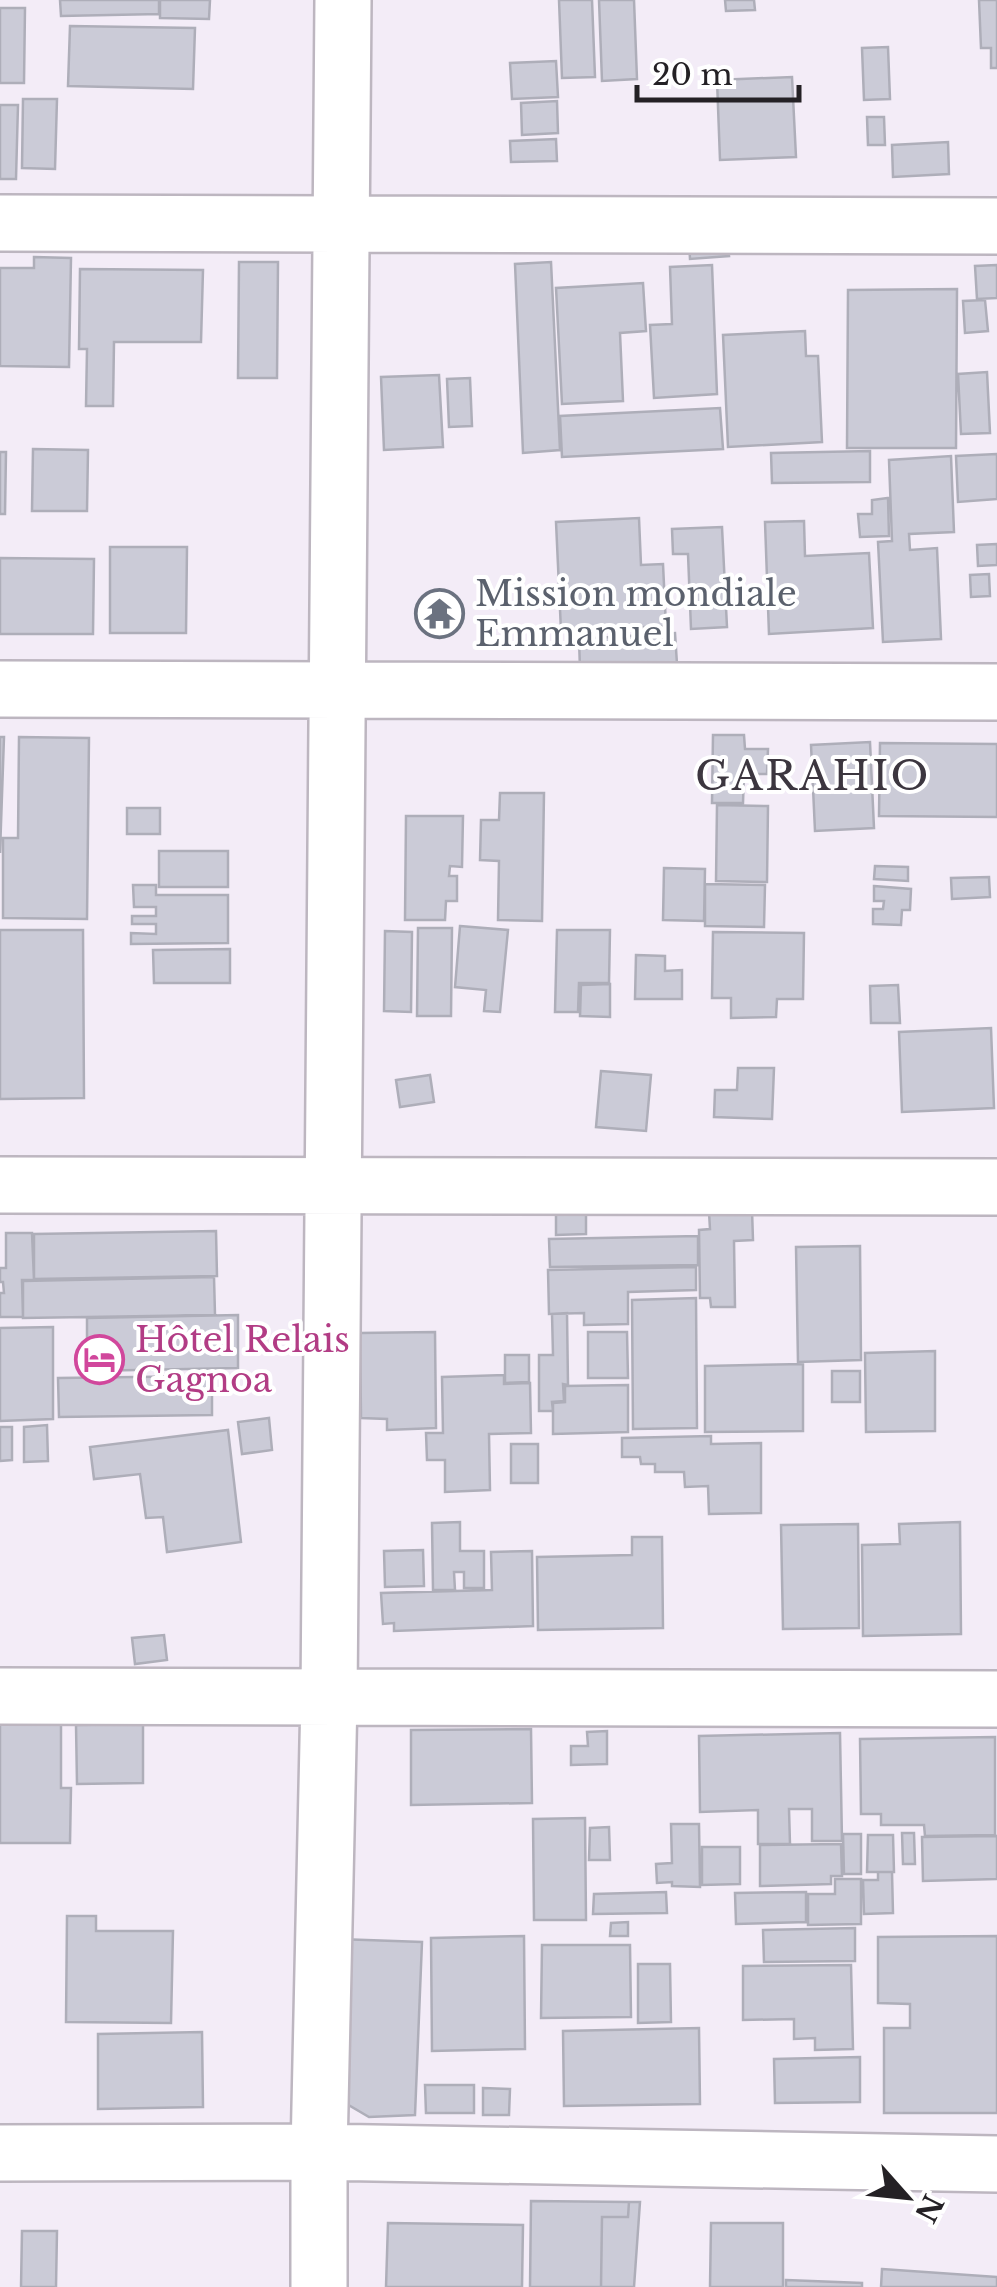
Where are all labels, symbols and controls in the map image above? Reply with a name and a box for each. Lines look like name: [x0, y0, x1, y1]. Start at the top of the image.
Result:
scale bar: [637, 40, 800, 102]
text: 20 m: [652, 56, 733, 93]
place label: Mission mondiale Emmanuel: [475, 572, 797, 655]
temple icon: Mission mondiale Emmanuel: [414, 587, 466, 639]
district label: GARAHIO: [695, 751, 931, 801]
place label: Hôtel Relais Gagnoa: [135, 1318, 350, 1401]
hotel icon: Hôtel Relais Gagnoa: [74, 1333, 126, 1385]
north arrow: [857, 2147, 957, 2247]
text: N: [907, 2188, 950, 2228]

